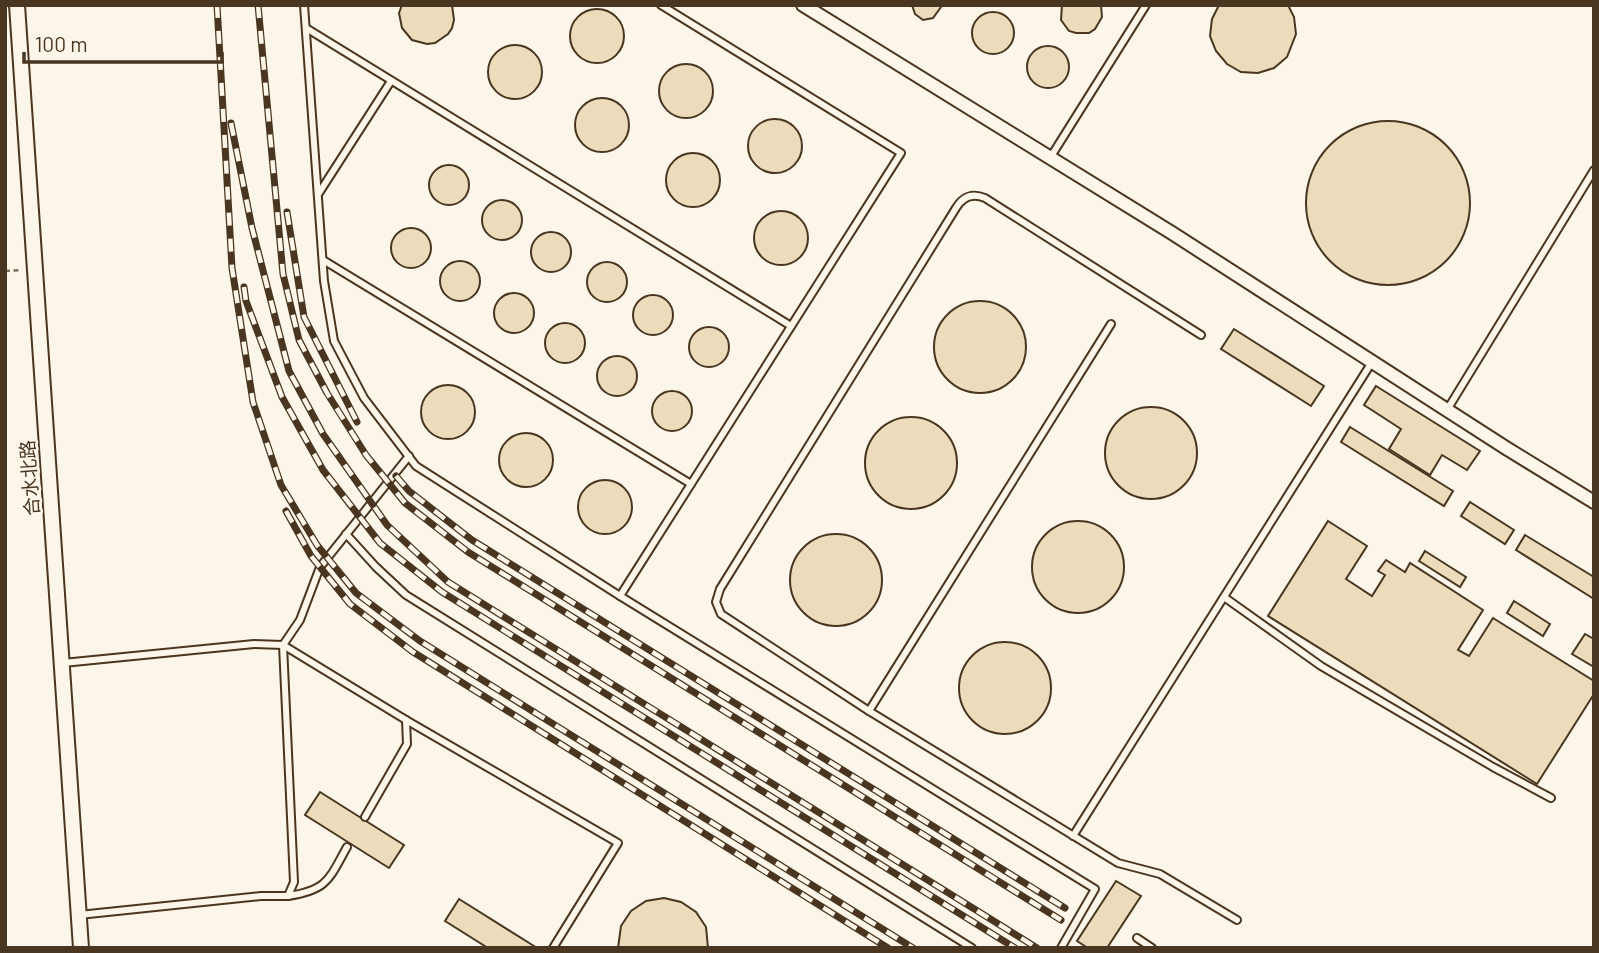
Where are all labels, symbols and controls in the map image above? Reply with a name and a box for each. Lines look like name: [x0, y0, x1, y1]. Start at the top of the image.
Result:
scale bar: [24, 21, 222, 65]
text: 100 m: [35, 31, 88, 56]
street label: 合水北路: [15, 439, 43, 517]

